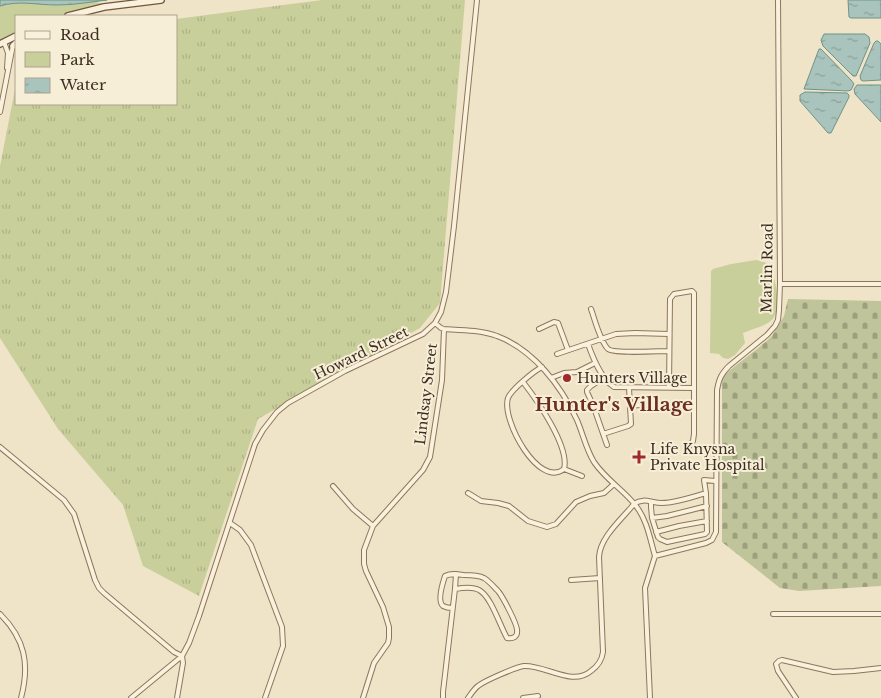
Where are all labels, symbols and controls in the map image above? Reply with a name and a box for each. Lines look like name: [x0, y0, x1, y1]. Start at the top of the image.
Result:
legend: [15, 15, 178, 105]
text: Road: [60, 25, 100, 44]
text: Park: [60, 50, 96, 69]
text: Water: [59, 75, 107, 94]
street label: Marlin Road: [757, 222, 777, 313]
street label: Howard Street: [311, 322, 412, 384]
street label: Lindsay Street: [411, 341, 441, 446]
place label: Hunters Village: [577, 369, 687, 387]
marker: Hunters Village: [561, 372, 573, 384]
district label: Hunter's Village: [535, 393, 693, 416]
place label: Life Knysna Private Hospital: [650, 440, 765, 474]
marker: Life Knysna Private Hospital: [632, 450, 646, 464]

